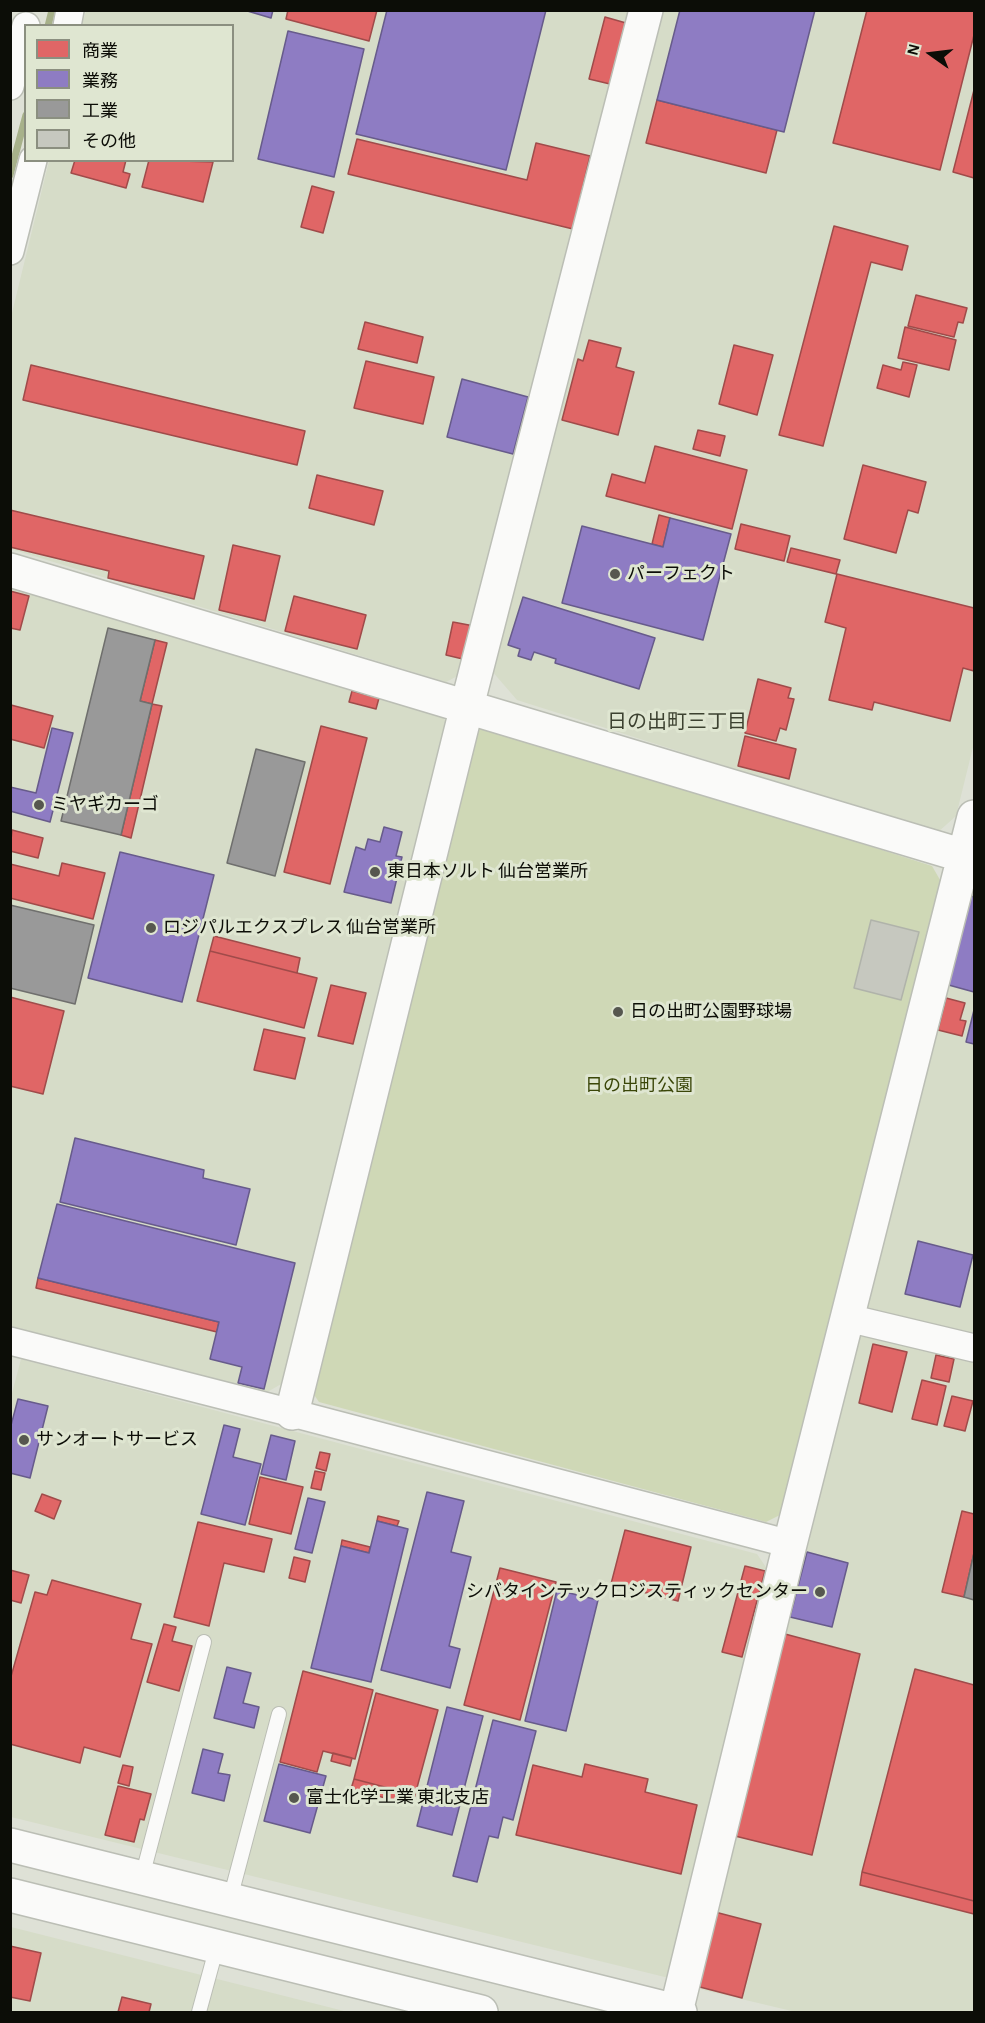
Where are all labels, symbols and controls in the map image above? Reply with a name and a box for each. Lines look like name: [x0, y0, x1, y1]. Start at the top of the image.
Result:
legend: [24, 24, 234, 162]
north arrow: [901, 24, 961, 84]
text: N: [904, 42, 923, 57]
text: 商業: [82, 43, 118, 61]
text: 業務: [82, 73, 118, 91]
text: 工業: [82, 103, 118, 121]
text: その他: [82, 133, 136, 151]
place label: パーフェクト: [627, 563, 735, 585]
marker: パーフェクト: [608, 567, 622, 581]
district label: 日の出町三丁目: [607, 710, 747, 734]
place label: ミヤギカーゴ: [51, 794, 159, 816]
marker: ミヤギカーゴ: [32, 798, 46, 812]
place label: 東日本ソルト 仙台営業所: [387, 861, 588, 883]
marker: 東日本ソルト 仙台営業所: [368, 865, 382, 879]
place label: ロジパルエクスプレス 仙台営業所: [163, 917, 436, 939]
marker: ロジパルエクスプレス 仙台営業所: [144, 921, 158, 935]
place label: 日の出町公園野球場: [630, 1001, 792, 1023]
marker: 日の出町公園野球場: [611, 1005, 625, 1019]
park label: 日の出町公園: [585, 1075, 693, 1097]
place label: サンオートサービス: [36, 1429, 198, 1451]
marker: サンオートサービス: [17, 1433, 31, 1447]
place label: シバタインテックロジスティックセンター: [466, 1581, 808, 1603]
marker: シバタインテックロジスティックセンター: [813, 1585, 827, 1599]
place label: 富士化学工業 東北支店: [306, 1787, 489, 1809]
marker: 富士化学工業 東北支店: [287, 1791, 301, 1805]

